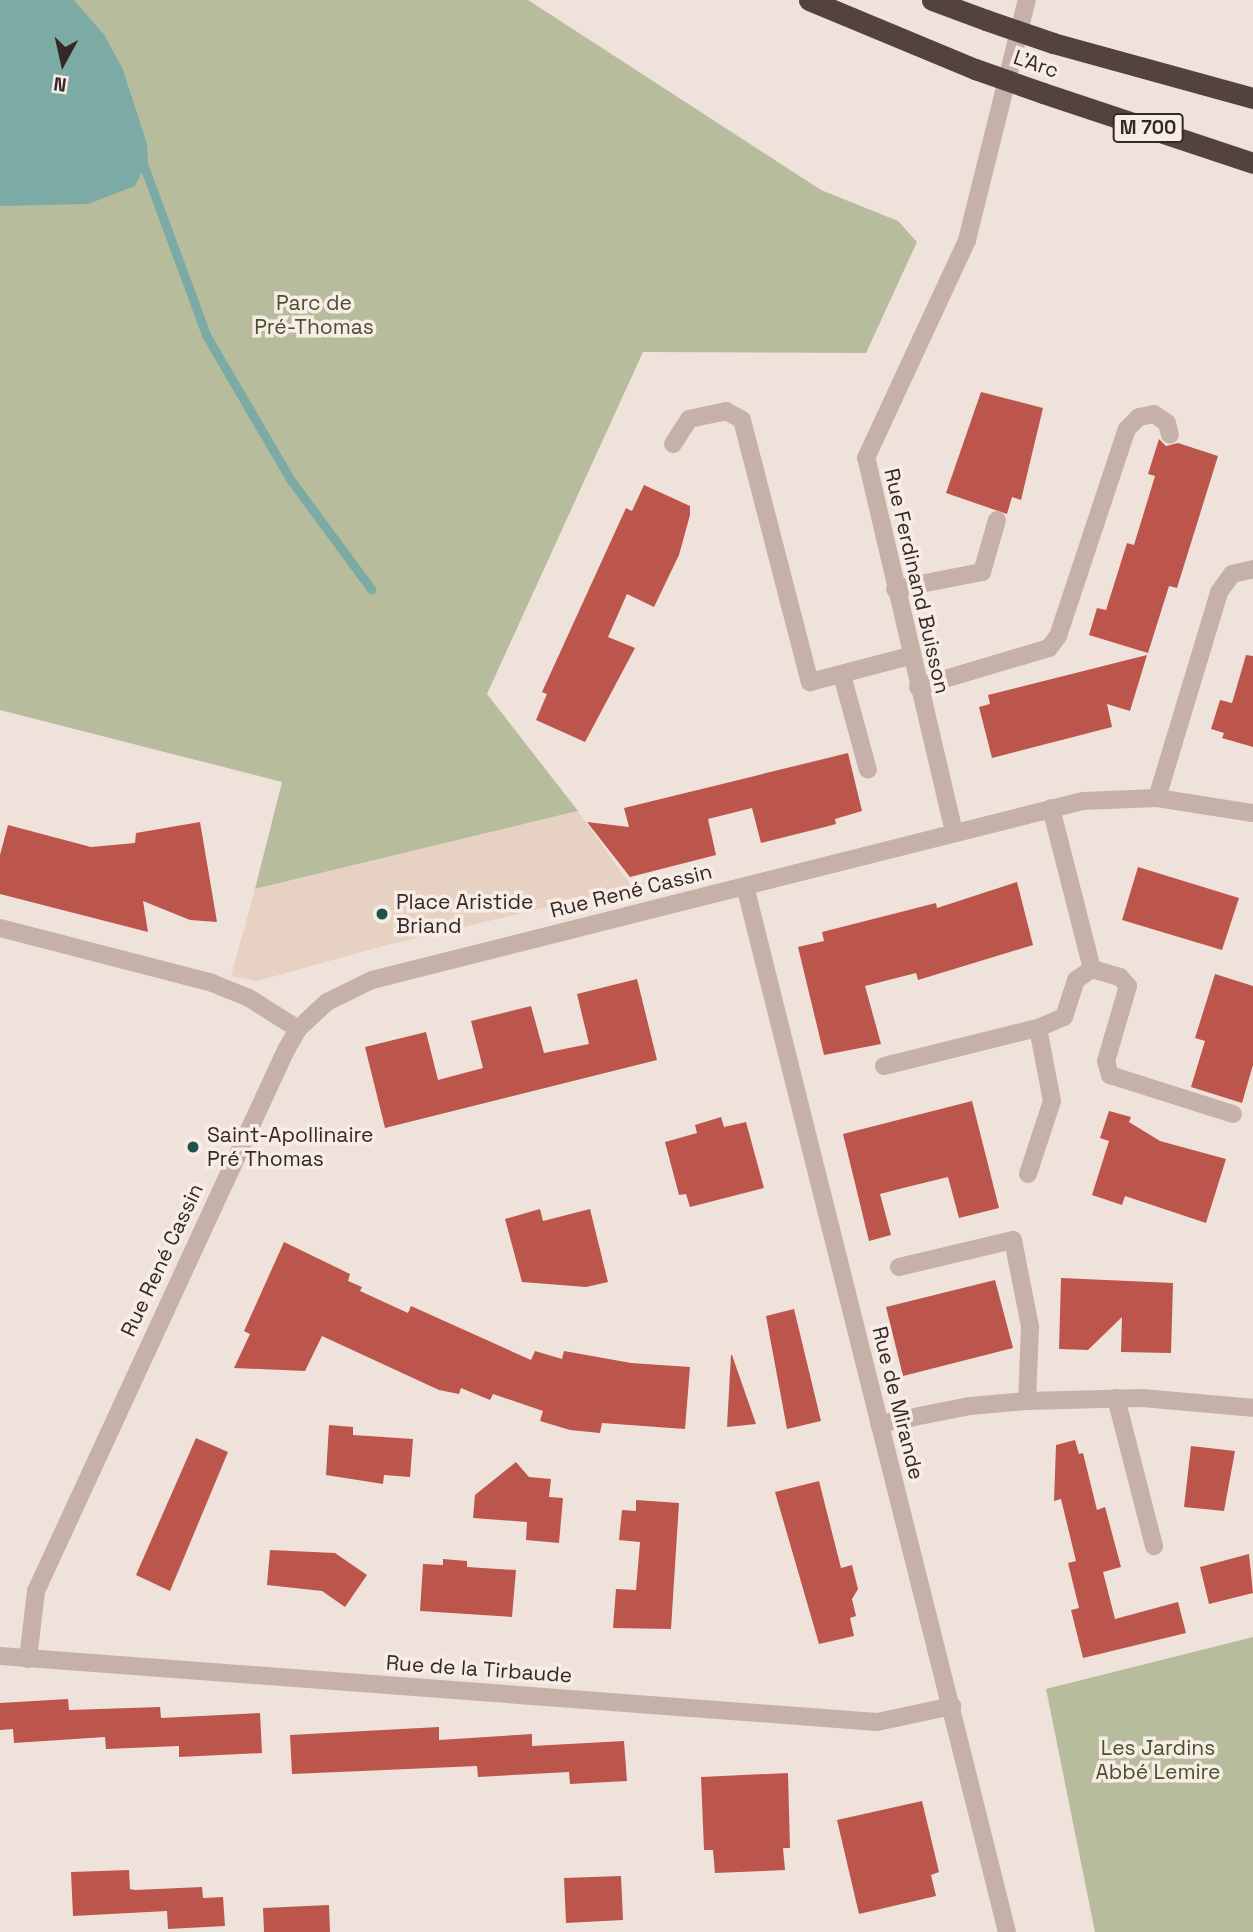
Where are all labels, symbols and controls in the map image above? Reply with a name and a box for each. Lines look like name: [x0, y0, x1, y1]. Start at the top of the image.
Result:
north arrow: [28, 28, 98, 98]
street label: L'Arc: [1010, 45, 1062, 83]
text: N: [52, 71, 68, 98]
road number: M 700: [1111, 112, 1185, 144]
park label: Parc de Pré-Thomas: [254, 290, 374, 340]
street label: Rue Ferdinand Buisson: [879, 466, 955, 696]
street label: Rue René Cassin: [547, 859, 715, 923]
place label: Place Aristide Briand: [396, 889, 534, 939]
marker: Place Aristide Briand: [374, 906, 390, 922]
place label: Saint-Apollinaire Pré Thomas: [207, 1122, 374, 1172]
marker: Saint-Apollinaire Pré Thomas: [185, 1139, 201, 1155]
street label: Rue René Cassin: [116, 1179, 208, 1341]
street label: Rue de Mirande: [867, 1324, 929, 1482]
street label: Rue de la Tirbaude: [385, 1650, 573, 1688]
park label: Les Jardins Abbé Lemire: [1095, 1735, 1221, 1785]

